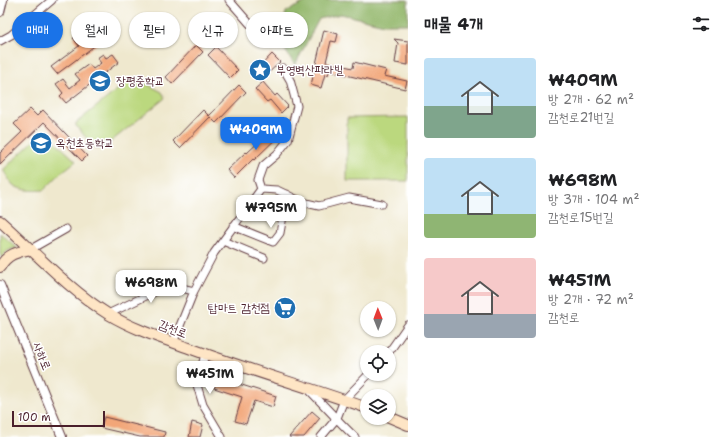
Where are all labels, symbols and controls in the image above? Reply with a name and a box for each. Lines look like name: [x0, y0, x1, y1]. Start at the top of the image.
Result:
chip: 매매: [12, 12, 63, 48]
chip: 월세: [71, 12, 121, 48]
chip: 필터: [129, 12, 180, 48]
chip: 신규: [188, 12, 238, 48]
chip: 아파트: [246, 12, 308, 48]
text: 매물 4개: [424, 13, 483, 35]
icon: filters: [690, 13, 712, 35]
place icon: 부영벽산파라빌: [247, 57, 273, 83]
place label: 부영벽산파라빌: [276, 62, 344, 78]
school or university icon: 장평중학교: [87, 68, 113, 94]
text: ₩409M: [548, 69, 618, 91]
place label: 장평중학교: [116, 73, 164, 89]
icon: home: [456, 74, 504, 122]
text: 방 2개 · 62 m²: [548, 91, 634, 108]
text: 감천로21번길: [548, 109, 614, 126]
pin: ₩409M: [228, 117, 284, 151]
text: ₩409M: [229, 121, 283, 138]
school or university icon: 옥천초등학교: [28, 130, 54, 156]
place label: 옥천초등학교: [56, 135, 114, 151]
text: ₩698M: [548, 169, 617, 191]
icon: home: [456, 174, 504, 222]
text: 방 3개 · 104 m²: [548, 191, 640, 208]
pin: ₩795M: [243, 195, 299, 229]
text: ₩795M: [245, 199, 297, 216]
text: 감천로15번길: [548, 209, 614, 226]
text: ₩451M: [548, 269, 611, 291]
pin: ₩698M: [123, 270, 179, 304]
text: ₩698M: [125, 274, 177, 291]
icon: home: [456, 274, 504, 322]
text: 방 2개 · 72 m²: [548, 291, 634, 308]
supermarket icon: 탑마트 감천점: [272, 295, 298, 321]
place label: 탑마트 감천점: [208, 300, 270, 316]
north arrow: [360, 301, 396, 337]
map controls: [360, 301, 396, 425]
text: 감천로: [548, 309, 579, 326]
street label: 감천로: [157, 316, 189, 342]
street label: 사하로: [29, 340, 55, 372]
button: locate: [360, 345, 396, 381]
pin: ₩451M: [182, 361, 238, 395]
text: ₩451M: [186, 365, 234, 382]
button: layers: [360, 389, 396, 425]
scale bar: [12, 409, 105, 428]
text: 100 m: [18, 410, 51, 425]

